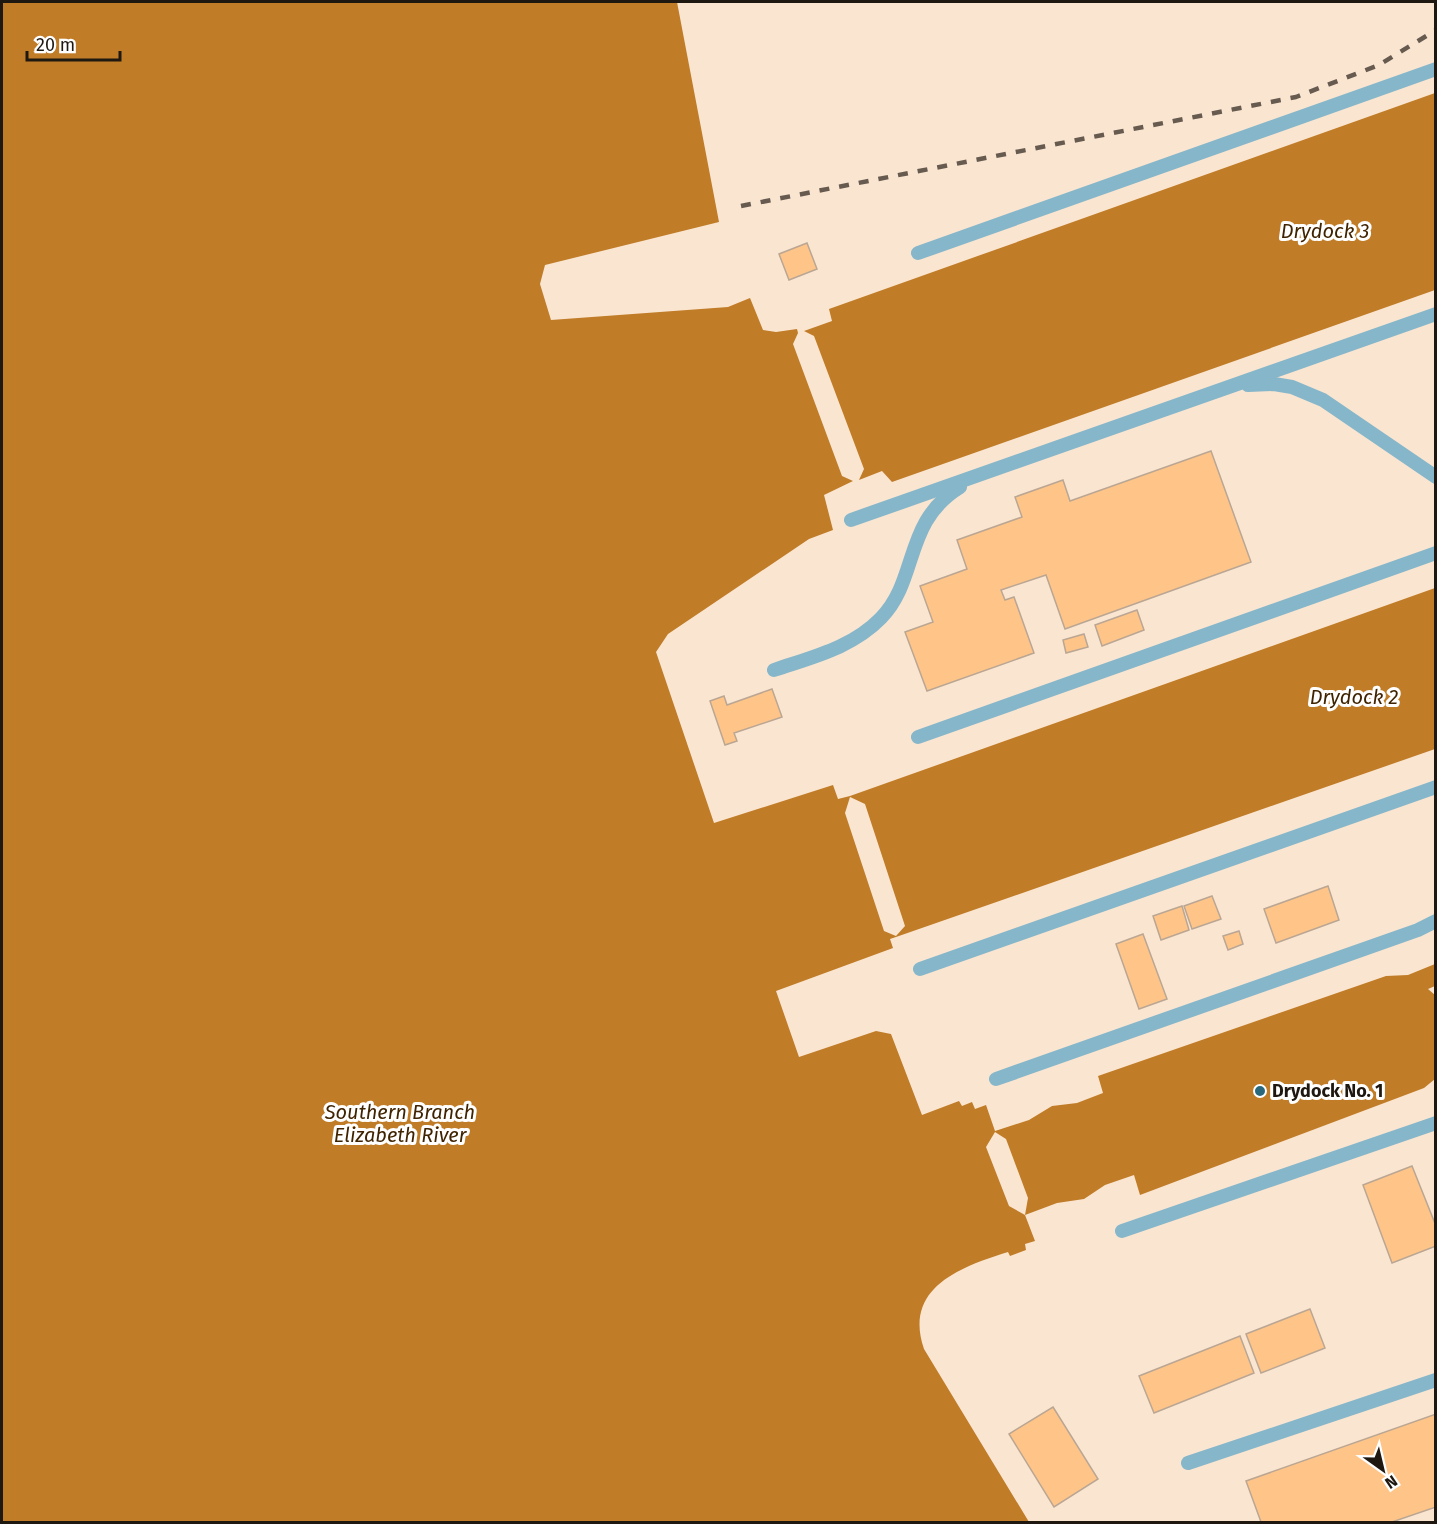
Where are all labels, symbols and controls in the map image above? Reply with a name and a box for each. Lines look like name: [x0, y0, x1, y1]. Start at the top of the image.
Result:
scale bar: [27, 24, 120, 62]
text: 20 m: [36, 34, 75, 56]
water label: Drydock 3: [1281, 219, 1369, 243]
water label: Drydock 2: [1310, 685, 1399, 709]
place label: Drydock No. 1: [1272, 1080, 1383, 1102]
marker: Drydock No. 1: [1253, 1084, 1267, 1098]
water label: Southern Branch Elizabeth River: [324, 1100, 475, 1147]
north arrow: [1353, 1440, 1413, 1500]
text: N: [1381, 1471, 1401, 1493]

